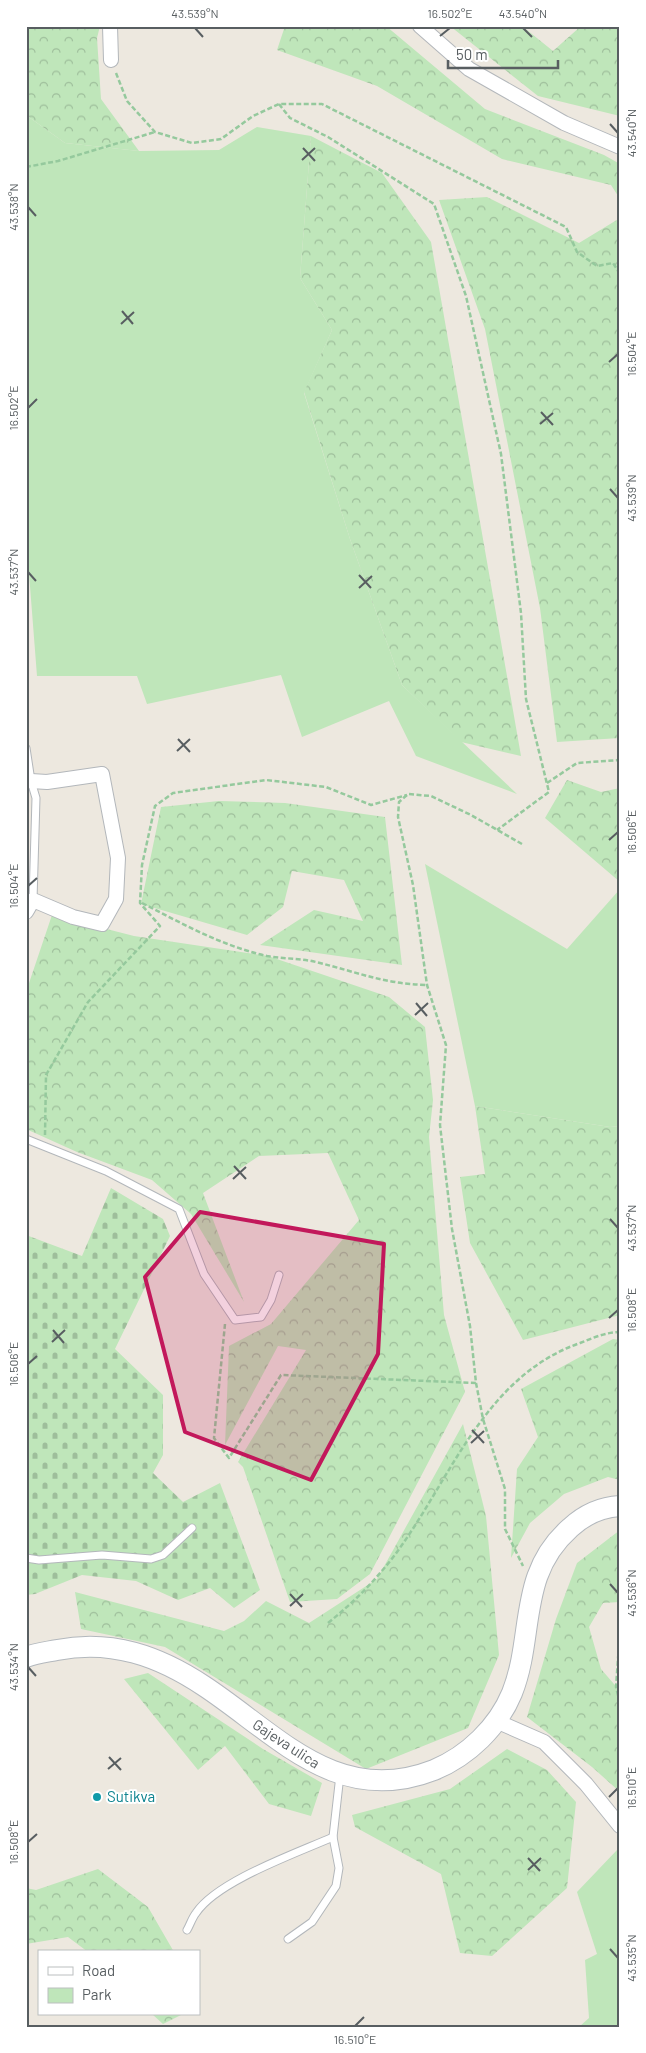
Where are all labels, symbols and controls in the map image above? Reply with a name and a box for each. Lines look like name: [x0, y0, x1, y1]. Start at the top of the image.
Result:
text: 43.539°N: [171, 6, 219, 20]
text: 16.502°E: [428, 6, 472, 20]
text: 43.540°N: [499, 6, 547, 20]
scale bar: [448, 38, 558, 70]
text: 50 m: [456, 45, 488, 63]
text: 43.540°N: [624, 109, 638, 157]
text: 43.538°N: [6, 183, 20, 231]
text: 16.504°E: [624, 331, 638, 377]
text: 16.502°E: [6, 386, 20, 430]
text: 43.539°N: [624, 474, 638, 522]
text: 43.537°N: [6, 549, 20, 595]
text: 16.506°E: [624, 810, 638, 854]
text: 16.504°E: [6, 863, 20, 909]
text: 43.537°N: [624, 1205, 638, 1251]
text: 16.508°E: [624, 1288, 638, 1332]
text: 16.506°E: [6, 1342, 20, 1386]
text: 43.536°N: [624, 1569, 638, 1617]
text: 43.534°N: [6, 1643, 20, 1691]
street label: Gajeva ulica: [250, 1715, 324, 1772]
text: 16.510°E: [624, 1767, 638, 1809]
place label: Sutikva: [107, 1787, 155, 1805]
marker: Sutikva: [91, 1791, 103, 1803]
text: 16.508°E: [6, 1820, 20, 1864]
text: 43.535°N: [624, 1934, 638, 1982]
legend: [38, 1950, 200, 2016]
text: Road: [82, 1961, 115, 1979]
text: Park: [82, 1985, 112, 2003]
text: 16.510°E: [334, 2032, 376, 2046]

